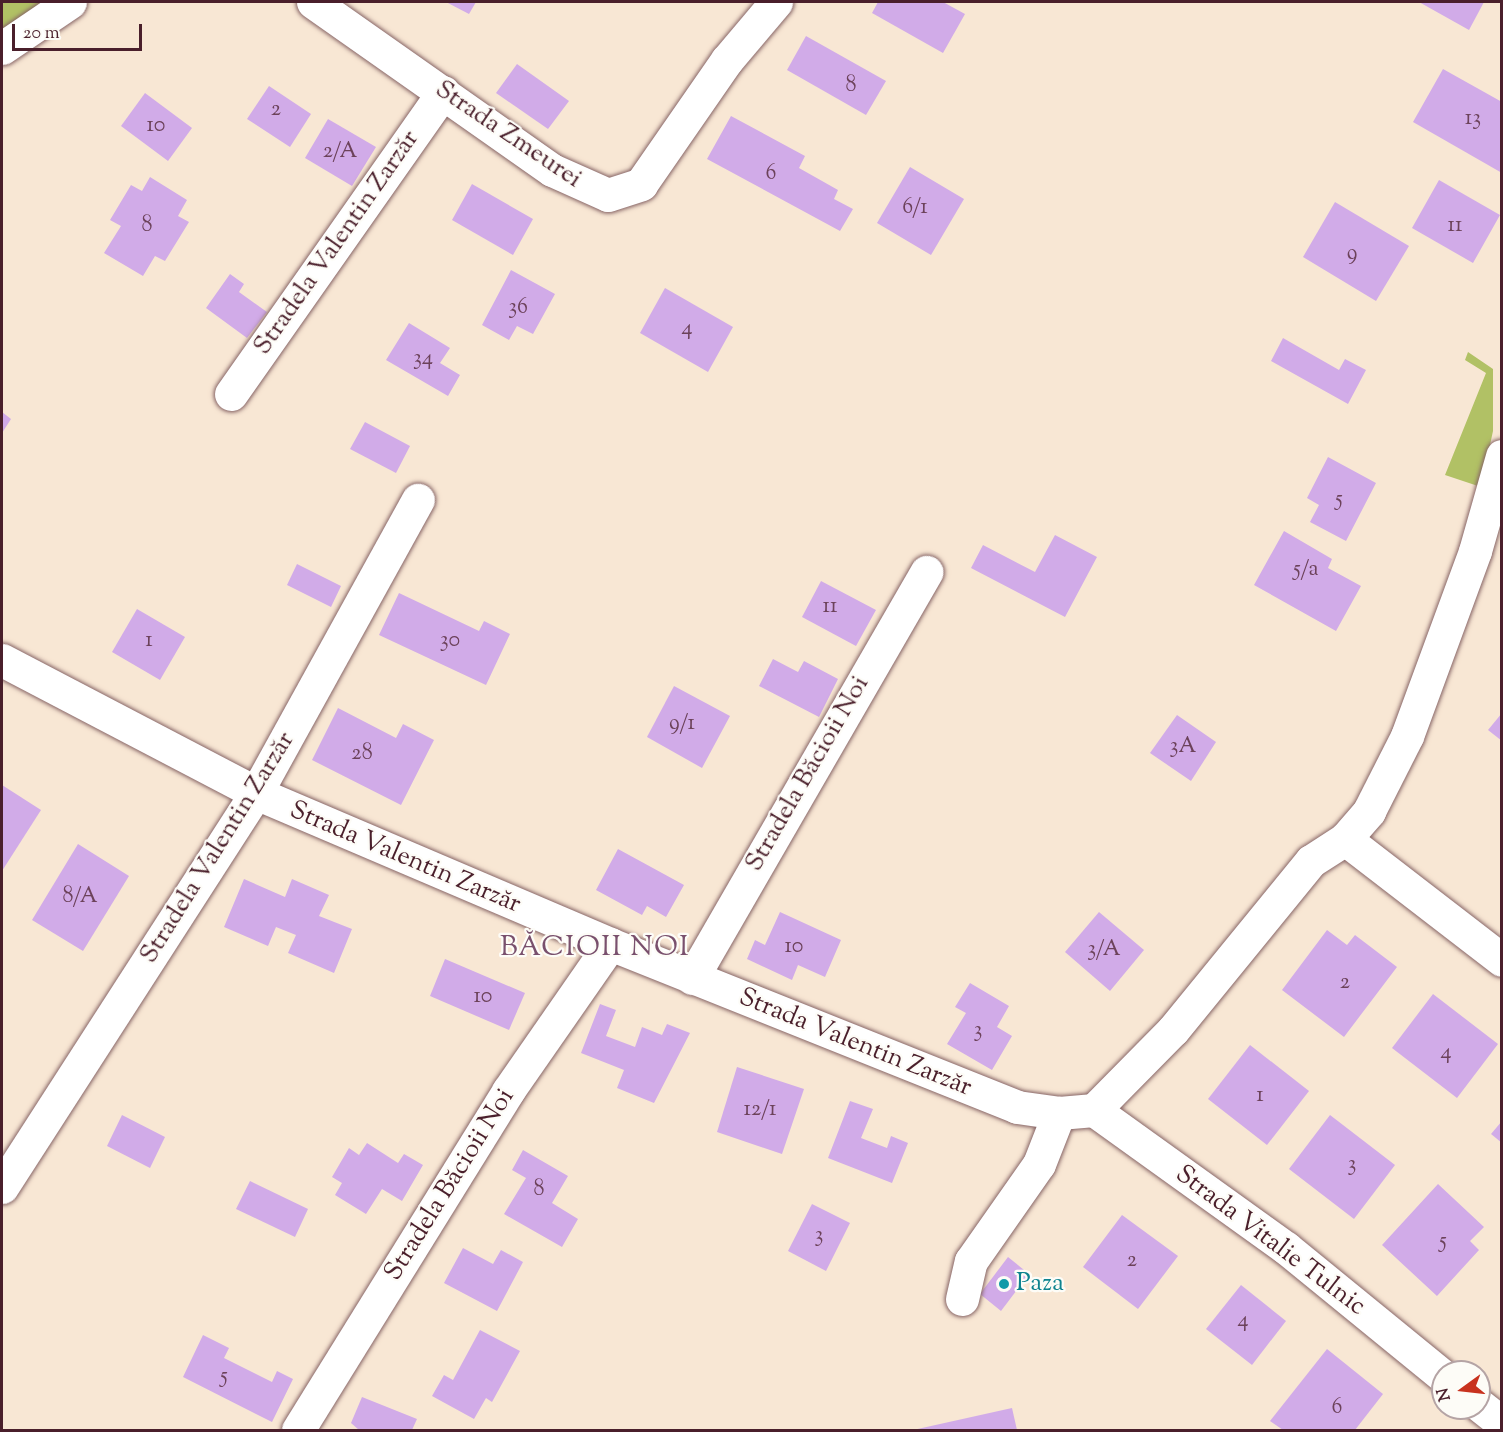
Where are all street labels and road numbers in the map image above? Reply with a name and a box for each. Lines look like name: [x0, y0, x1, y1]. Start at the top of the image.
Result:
street label: Strada Zmeurei: [429, 74, 587, 196]
street label: Stradela Valentin Zarzăr: [248, 125, 426, 361]
street label: Stradela Băcioii Noi: [739, 671, 877, 877]
street label: Stradela Valentin Zarzăr: [134, 727, 302, 969]
street label: Strada Valentin Zarzăr: [285, 795, 525, 921]
street label: Strada Valentin Zarzăr: [734, 982, 976, 1104]
street label: Stradela Băcioii Noi: [378, 1083, 522, 1287]
street label: Strada Vitalie Tulnic: [1169, 1159, 1371, 1323]

